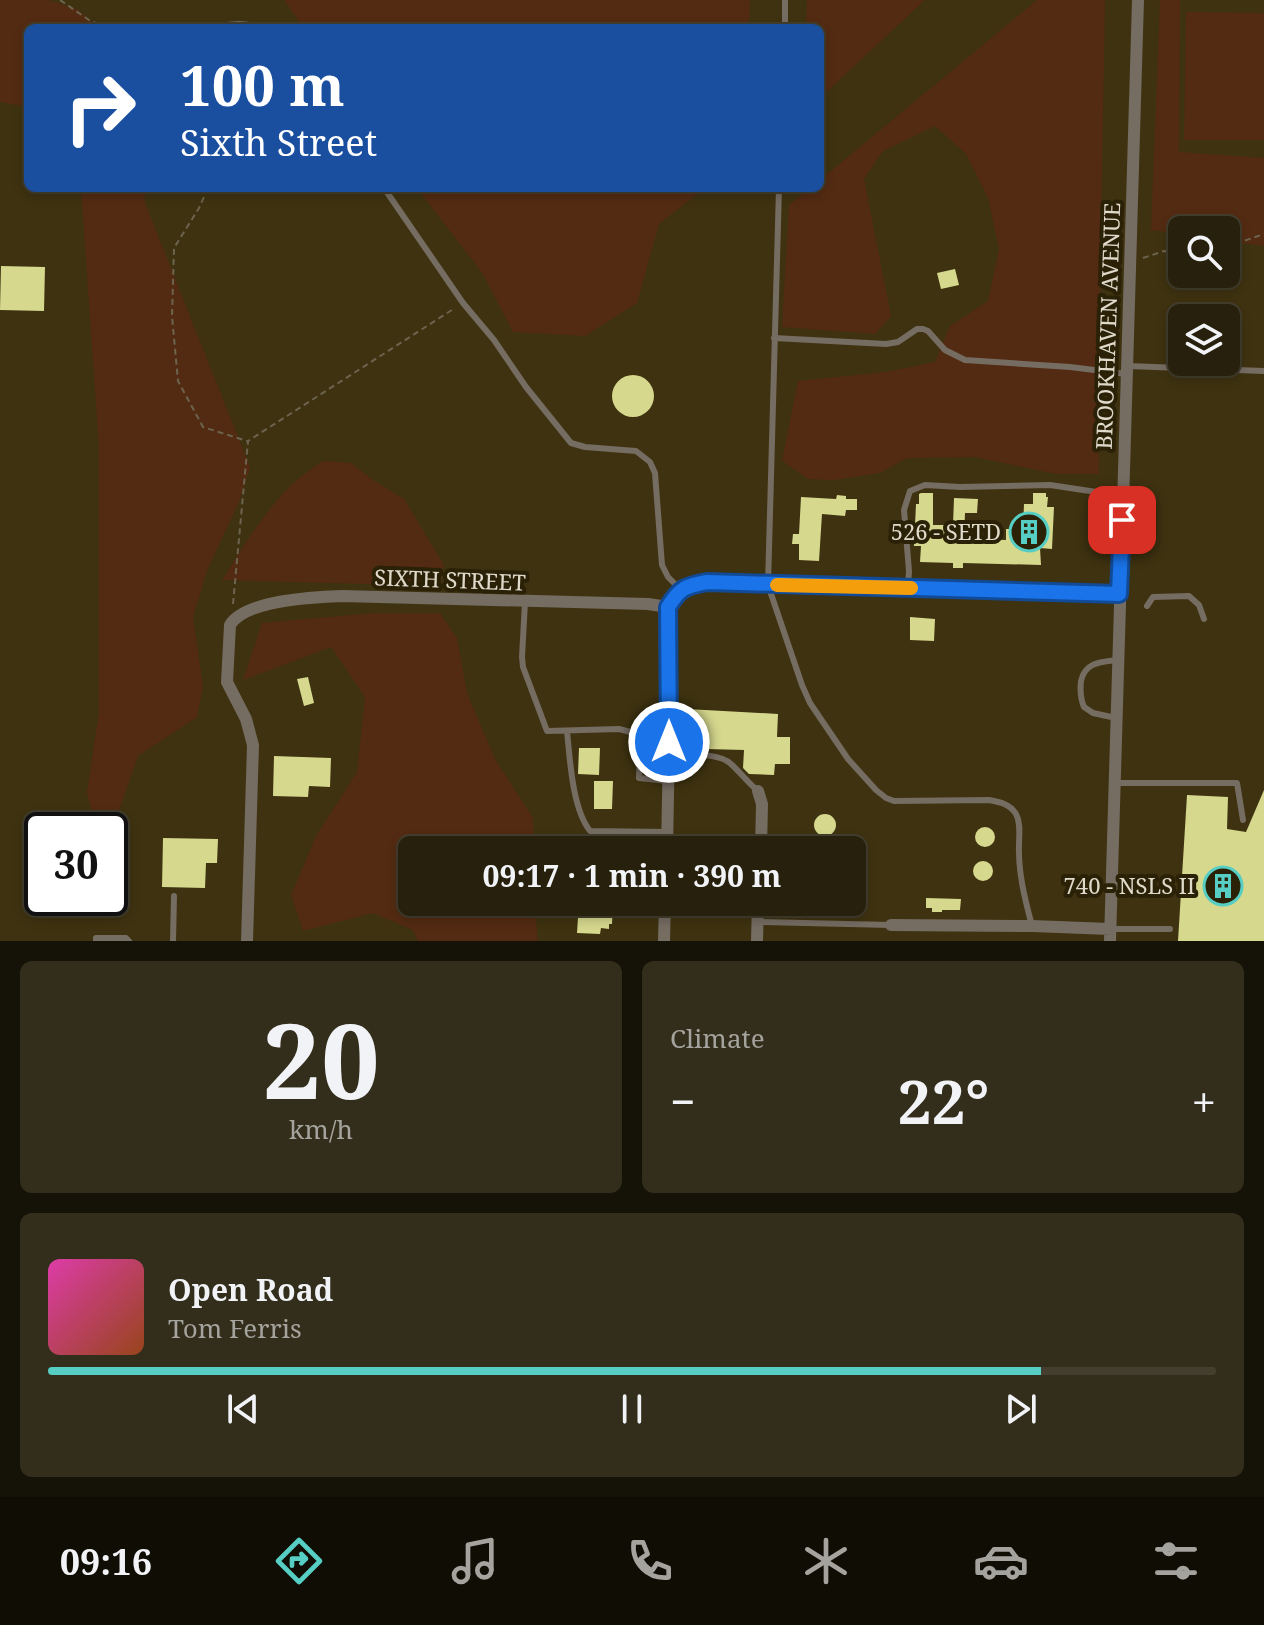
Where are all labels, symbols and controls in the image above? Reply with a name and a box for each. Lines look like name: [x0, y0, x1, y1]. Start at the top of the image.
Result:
text: 100 m: [180, 46, 345, 122]
icon: right: [48, 56, 152, 160]
text: Sixth Street: [180, 118, 377, 167]
street label: BROOKHAVEN AVENUE: [1088, 202, 1126, 450]
map controls: [1168, 216, 1240, 376]
button: search: [1168, 216, 1240, 288]
button: layers: [1168, 304, 1240, 376]
pin: [1088, 486, 1156, 554]
icon: arrive: [1100, 498, 1144, 542]
building icon: 526 - SETD: [1008, 511, 1050, 553]
place label: 526 - SETD: [891, 516, 1001, 546]
street label: SIXTH STREET: [374, 561, 527, 597]
position arrow: [627, 700, 711, 784]
speed limit sign: 30: [24, 812, 128, 916]
text: 09:17 · 1 min · 390 m: [483, 855, 781, 896]
building icon: 740 - NSLS II: [1202, 865, 1244, 907]
place label: 740 - NSLS II: [1064, 870, 1195, 900]
text: 20: [262, 988, 380, 1129]
text: Climate: [670, 1020, 765, 1056]
text: 22°: [898, 1060, 989, 1142]
text: −: [670, 1071, 695, 1131]
text: +: [1191, 1071, 1216, 1131]
text: km/h: [289, 1111, 353, 1147]
text: Open Road: [168, 1269, 333, 1310]
text: Tom Ferris: [168, 1310, 302, 1346]
icon: previous: [221, 1387, 265, 1431]
icon: pause: [610, 1387, 654, 1431]
icon: next: [999, 1387, 1043, 1431]
icon: directions: [271, 1533, 327, 1589]
icon: music: [447, 1533, 503, 1589]
icon: phone: [622, 1533, 678, 1589]
icon: climate: [798, 1533, 854, 1589]
icon: car: [973, 1533, 1029, 1589]
icon: filters: [1148, 1533, 1204, 1589]
text: 09:16: [60, 1537, 152, 1586]

